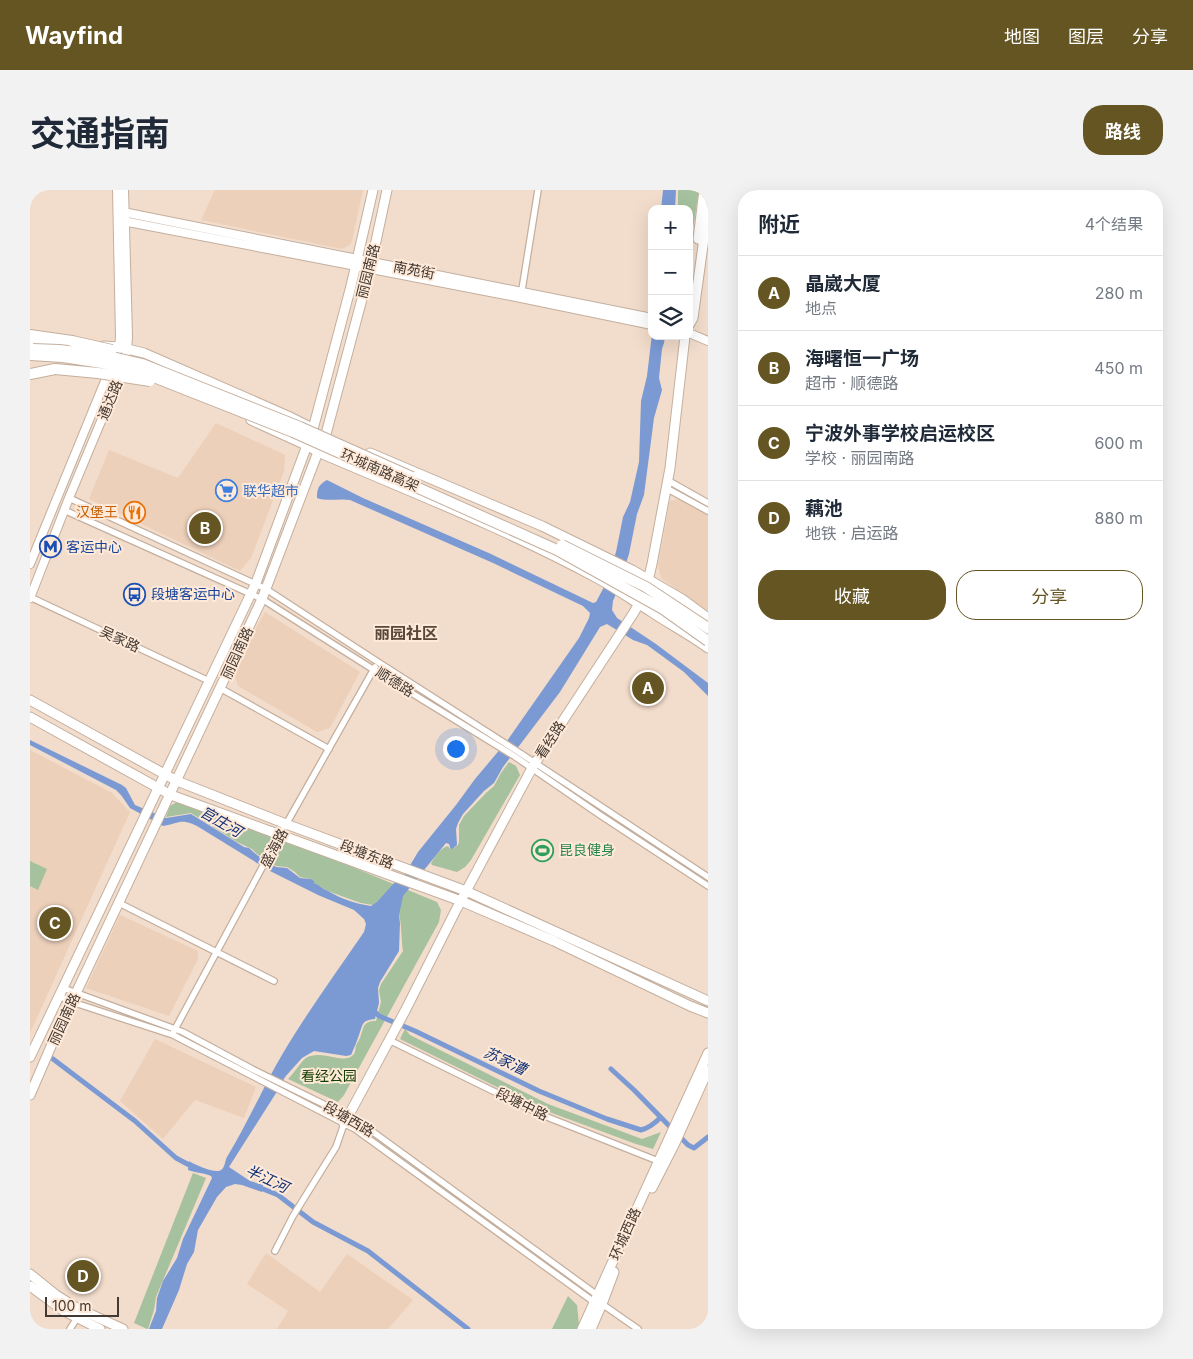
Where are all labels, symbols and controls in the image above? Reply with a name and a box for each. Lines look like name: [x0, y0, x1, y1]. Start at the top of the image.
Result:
text: Wayfind: [25, 21, 123, 50]
text: 地图: [1004, 26, 1040, 47]
text: 图层: [1068, 26, 1104, 47]
text: 分享: [1132, 26, 1168, 47]
button: 路线: [1083, 105, 1163, 155]
text: 交通指南: [30, 112, 170, 154]
map controls: [648, 205, 693, 340]
button: +: [648, 205, 693, 250]
text: 附近: [758, 212, 800, 237]
text: 4个结果: [1085, 214, 1143, 234]
street label: 丽园南路: [352, 242, 383, 300]
button: −: [648, 250, 693, 295]
street label: 南苑街: [392, 257, 436, 282]
text: 晶崴大厦: [805, 272, 881, 295]
text: A: [768, 283, 780, 303]
text: 280 m: [1095, 283, 1143, 303]
button: layers: [648, 295, 693, 340]
text: 地点: [805, 298, 837, 318]
text: 海曙恒一广场: [805, 347, 919, 370]
text: B: [769, 358, 779, 378]
text: 450 m: [1094, 358, 1143, 378]
text: 超市 · 顺德路: [805, 373, 899, 393]
street label: 通达路: [94, 377, 125, 422]
text: 宁波外事学校启运校区: [805, 422, 995, 445]
text: C: [768, 433, 780, 453]
text: 600 m: [1094, 433, 1143, 453]
street label: 环城南路高架: [338, 445, 422, 494]
text: 学校 · 丽园南路: [805, 448, 915, 468]
supermarket icon: 联华超市: [215, 479, 239, 503]
place label: 联华超市: [243, 482, 299, 499]
text: 藕池: [805, 497, 843, 520]
restaurant icon: 汉堡王: [122, 500, 146, 524]
place label: 汉堡王: [76, 503, 118, 520]
text: D: [768, 508, 780, 528]
text: 880 m: [1095, 508, 1143, 528]
pin: B: [189, 509, 221, 547]
text: 地铁 · 启运路: [805, 523, 899, 543]
metro station icon: 客运中心: [38, 535, 62, 559]
place label: 客运中心: [66, 538, 122, 555]
button: 收藏: [758, 570, 946, 620]
button: 分享: [956, 570, 1143, 620]
bus stop icon: 段塘客运中心: [123, 582, 147, 606]
place label: 段塘客运中心: [151, 585, 235, 602]
street label: 吴家路: [98, 622, 143, 655]
district label: 丽园社区: [374, 623, 438, 643]
street label: 丽园南路: [217, 624, 256, 682]
street label: 顺德路: [373, 663, 418, 700]
pin: A: [632, 669, 664, 707]
street label: 看经路: [531, 717, 568, 762]
your location: [443, 736, 469, 762]
water label: 官庄河: [197, 802, 248, 843]
street label: 盛海路: [256, 825, 291, 870]
street label: 段塘东路: [338, 836, 396, 872]
sports icon: 昆良健身: [531, 838, 555, 862]
place label: 昆良健身: [559, 841, 615, 858]
pin: C: [39, 904, 71, 942]
street label: 丽园南路: [44, 990, 83, 1048]
water label: 苏家漕: [481, 1042, 532, 1080]
park label: 看经公园: [301, 1067, 357, 1084]
street label: 段塘中路: [493, 1084, 551, 1123]
street label: 段塘西路: [321, 1097, 378, 1140]
water label: 半江河: [243, 1160, 294, 1198]
street label: 环城西路: [605, 1205, 644, 1263]
pin: D: [67, 1257, 99, 1295]
scale bar: [45, 1294, 119, 1317]
text: 100 m: [52, 1297, 92, 1314]

